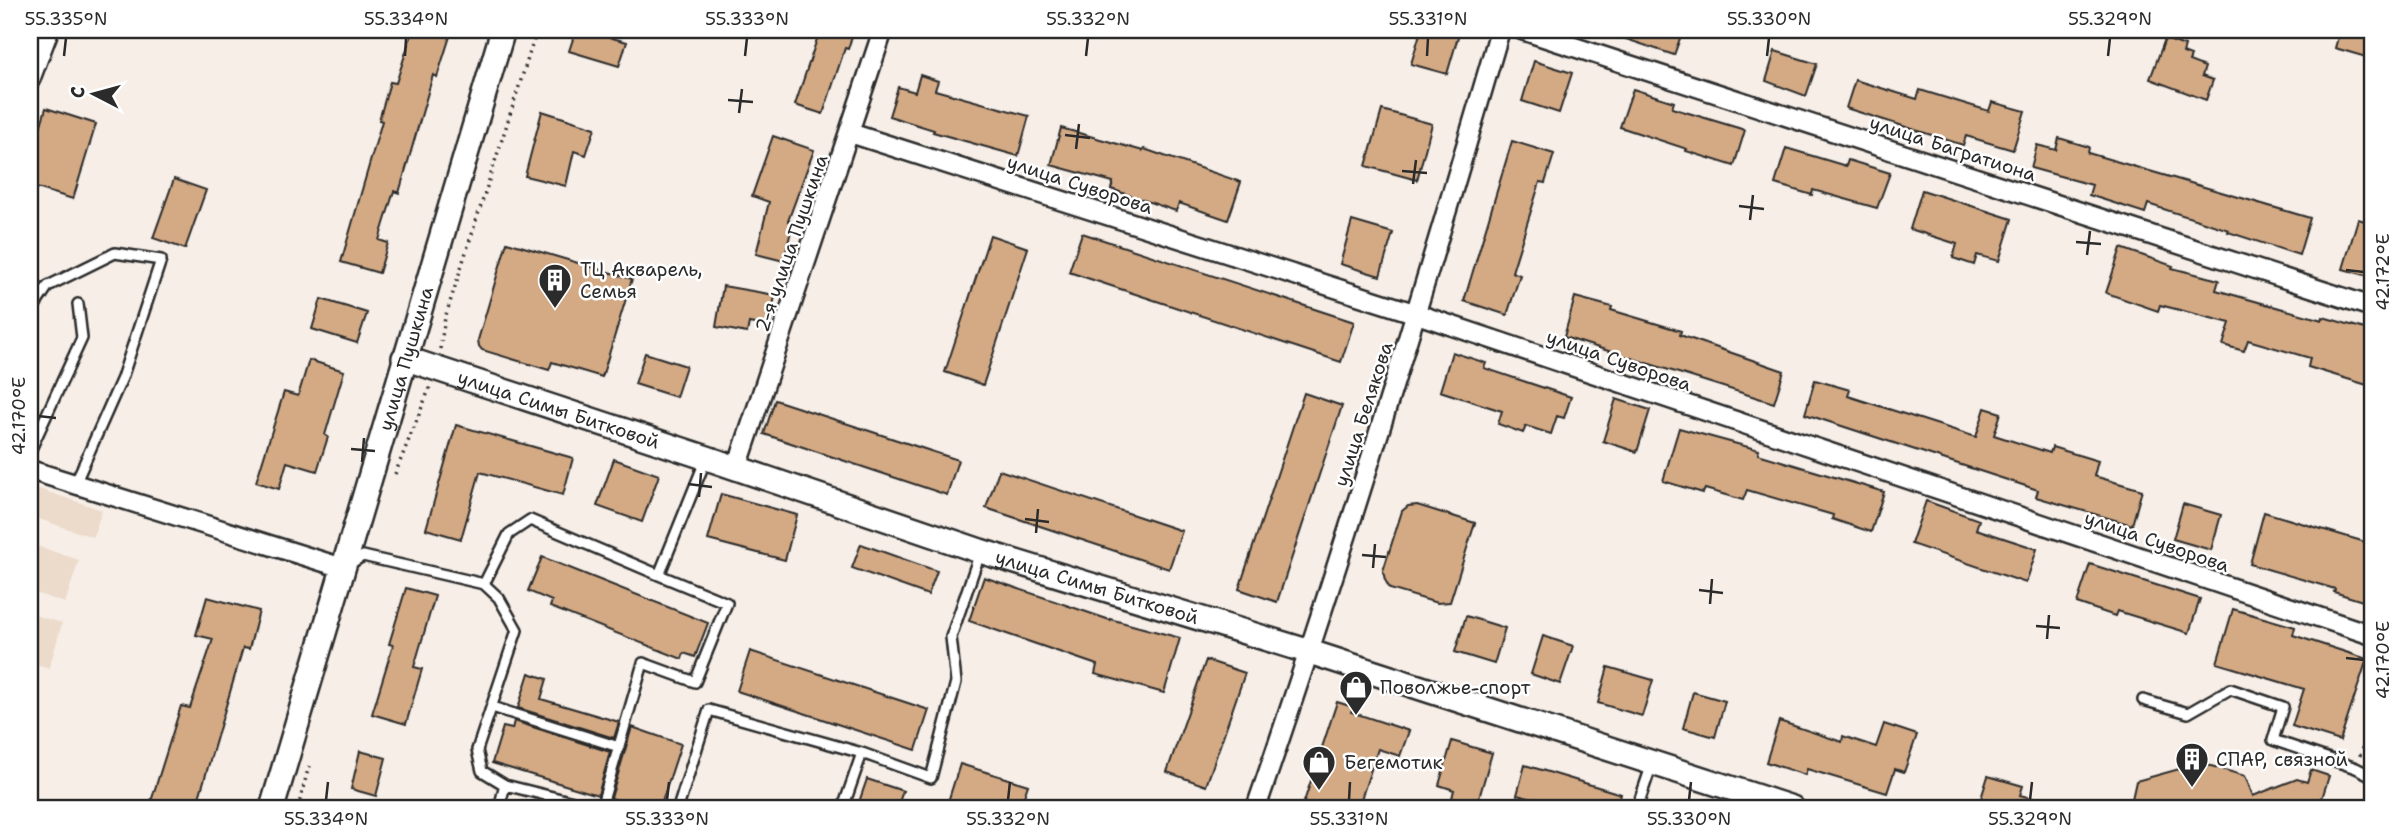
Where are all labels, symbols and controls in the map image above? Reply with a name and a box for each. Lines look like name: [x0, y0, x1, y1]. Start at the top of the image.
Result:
text: 55.335°N: [25, 7, 107, 31]
text: 55.334°N: [364, 7, 448, 31]
text: 55.333°N: [705, 7, 789, 31]
text: 55.332°N: [1046, 7, 1130, 31]
text: 55.331°N: [1389, 7, 1467, 31]
text: 55.330°N: [1727, 7, 1811, 31]
text: 55.329°N: [2068, 7, 2152, 31]
north arrow: [60, 60, 130, 130]
text: С: [65, 85, 91, 99]
street label: улица Багратиона: [1866, 110, 2039, 187]
street label: улица Суворова: [1004, 149, 1156, 220]
street label: 2-я улица Пушкина: [749, 151, 834, 335]
text: 42.172°E: [2371, 233, 2395, 311]
place label: ТЦ Акварель, Семья: [580, 257, 702, 304]
building icon: ТЦ Акварель, Семья: [536, 261, 574, 310]
street label: улица Пушкина: [373, 283, 439, 434]
street label: улица Суворова: [1543, 324, 1695, 397]
street label: улица Белякова: [1328, 338, 1399, 490]
street label: улица Симы Битковой: [454, 365, 663, 455]
text: 42.170°E: [7, 377, 31, 455]
street label: улица Суворова: [2081, 505, 2233, 578]
street label: улица Симы Битковой: [992, 544, 1202, 630]
text: 42.170°E: [2371, 621, 2395, 699]
shop icon: Поволжье-спорт: [1337, 668, 1375, 717]
place label: Поволжье-спорт: [1380, 675, 1531, 700]
building icon: СПАР, связной: [2173, 740, 2211, 789]
shop icon: Бегемотик: [1300, 743, 1338, 792]
place label: СПАР, связной: [2216, 747, 2348, 772]
place label: Бегемотик: [1344, 750, 1443, 775]
text: 55.334°N: [284, 807, 368, 831]
text: 55.333°N: [625, 807, 709, 831]
text: 55.332°N: [966, 807, 1050, 831]
text: 55.331°N: [1310, 807, 1388, 831]
text: 55.330°N: [1647, 807, 1731, 831]
text: 55.329°N: [1988, 807, 2072, 831]

